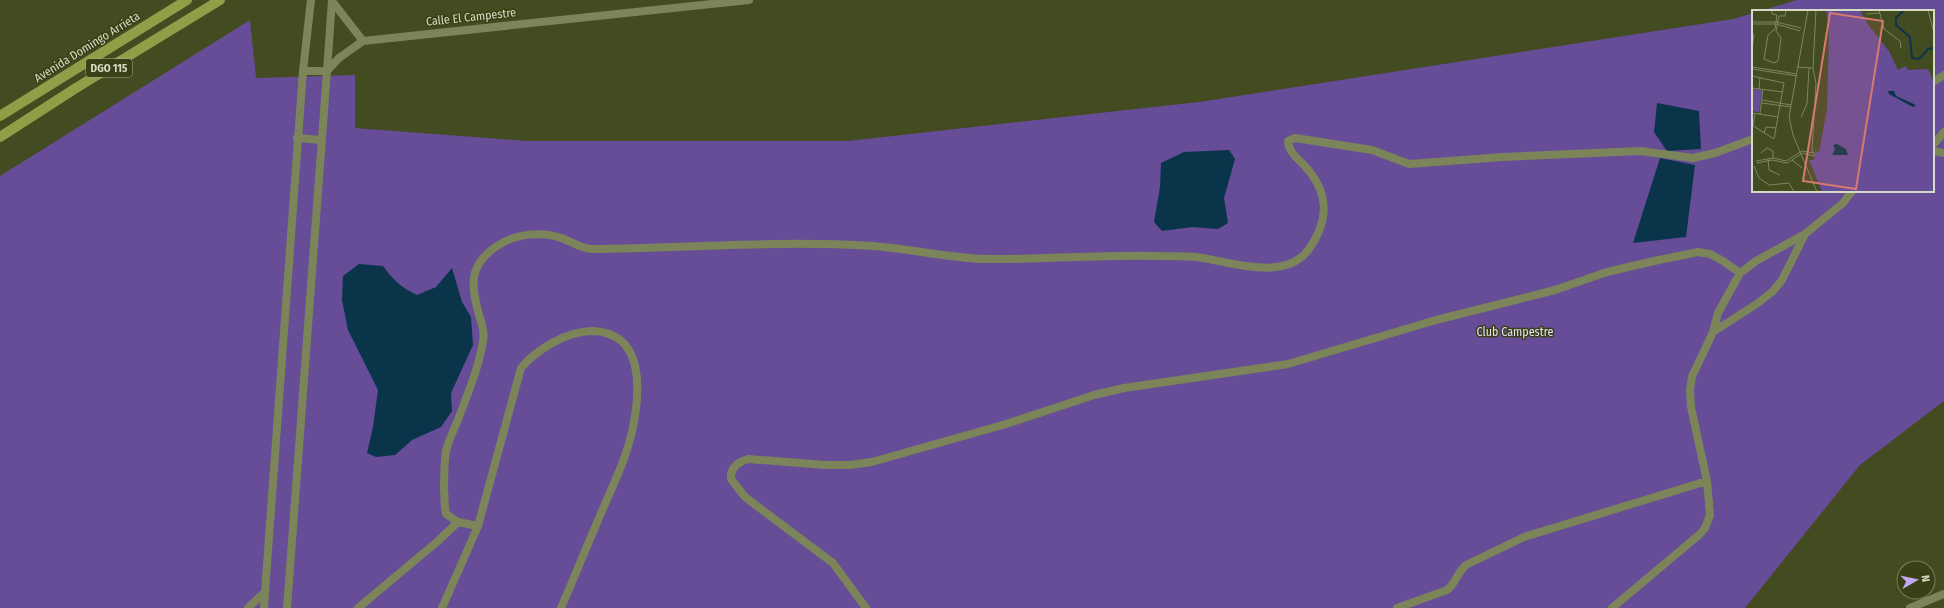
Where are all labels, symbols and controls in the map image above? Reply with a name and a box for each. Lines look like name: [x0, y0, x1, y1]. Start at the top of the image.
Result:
street label: Calle El Campestre: [425, 5, 517, 29]
street label: Avenida Domingo Arrieta: [32, 9, 142, 85]
inset map: [1752, 10, 1934, 192]
road number: DGO 115: [86, 59, 132, 77]
park label: Club Campestre: [1477, 325, 1553, 339]
north arrow: [1896, 560, 1936, 600]
text: N: [1918, 574, 1932, 583]

